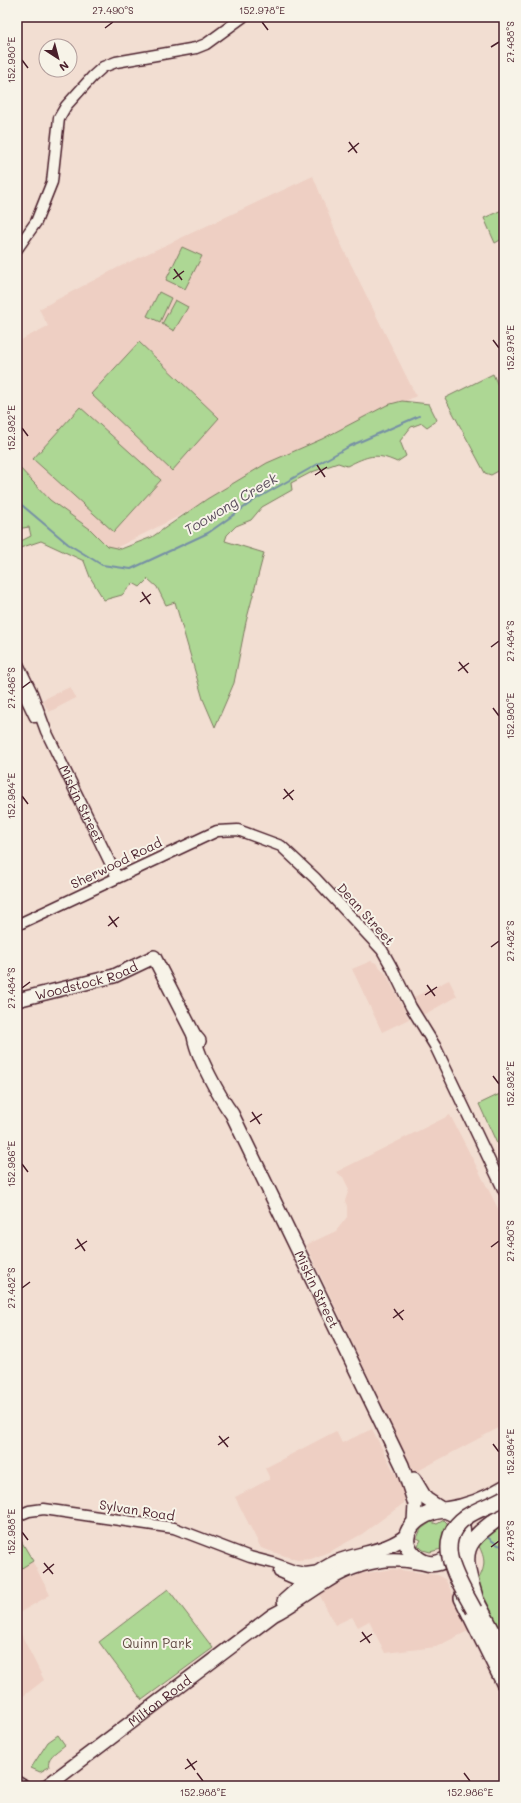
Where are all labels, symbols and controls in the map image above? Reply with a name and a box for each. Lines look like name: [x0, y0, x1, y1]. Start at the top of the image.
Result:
text: 27.490°S: [92, 3, 134, 17]
text: 152.978°E: [239, 3, 285, 17]
text: 27.488°S: [503, 21, 517, 63]
text: 152.980°E: [4, 36, 18, 83]
north arrow: [38, 38, 78, 78]
text: N: [56, 58, 72, 75]
text: 152.978°E: [503, 325, 517, 371]
text: 152.982°E: [4, 405, 18, 451]
water label: Toowong Creek: [181, 468, 281, 539]
text: 27.484°S: [503, 620, 517, 662]
text: 27.486°S: [4, 667, 18, 709]
text: 152.980°E: [503, 692, 517, 739]
street label: Miskin Street: [56, 762, 108, 846]
text: 152.984°E: [4, 773, 18, 819]
street label: Sherwood Road: [67, 833, 164, 892]
street label: Dean Street: [334, 879, 399, 948]
text: 27.482°S: [503, 920, 517, 962]
street label: Woodstock Road: [33, 957, 140, 1003]
text: 27.484°S: [4, 967, 18, 1009]
text: 152.982°E: [503, 1061, 517, 1107]
text: 152.986°E: [4, 1141, 18, 1187]
text: 27.480°S: [503, 1220, 517, 1262]
street label: Miskin Street: [291, 1247, 344, 1331]
text: 27.482°S: [4, 1267, 18, 1309]
text: 152.984°E: [503, 1429, 517, 1475]
street label: Sylvan Road: [98, 1495, 176, 1524]
text: 152.988°E: [4, 1509, 18, 1555]
text: 27.478°S: [503, 1520, 517, 1562]
park label: Quinn Park: [122, 1634, 192, 1651]
street label: Milton Road: [124, 1671, 194, 1730]
text: 152.988°E: [180, 1785, 226, 1799]
text: 152.986°E: [447, 1785, 493, 1799]

